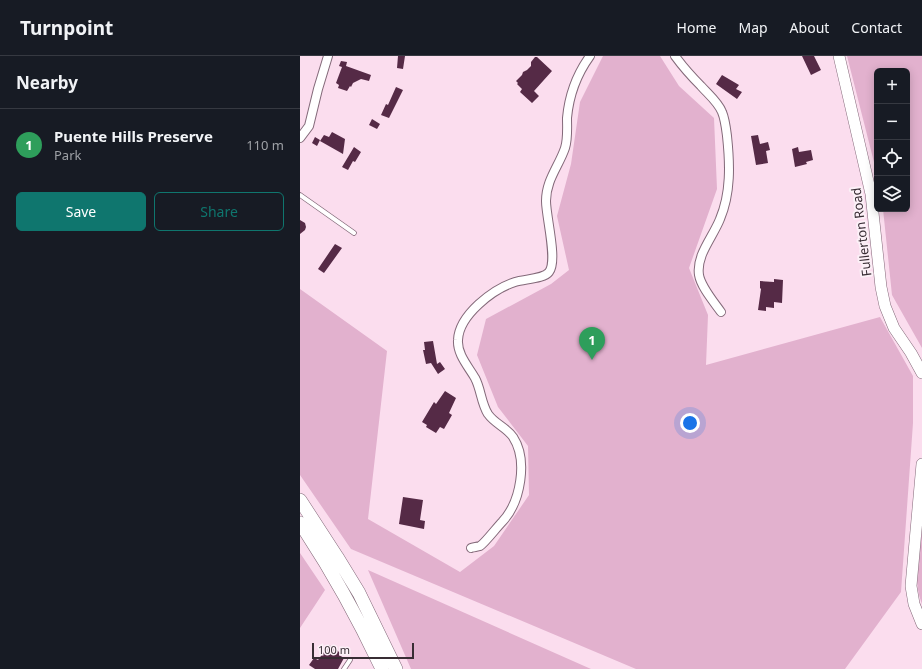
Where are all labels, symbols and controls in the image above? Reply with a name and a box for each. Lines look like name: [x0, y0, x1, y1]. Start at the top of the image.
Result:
text: Turnpoint: [20, 15, 113, 41]
text: Home: [677, 18, 716, 37]
text: Map: [738, 18, 768, 37]
text: About: [790, 18, 829, 37]
text: Contact: [851, 18, 902, 37]
map controls: [874, 68, 910, 212]
button: +: [874, 68, 910, 104]
text: Nearby: [16, 71, 78, 94]
button: −: [874, 104, 910, 140]
text: Puente Hills Preserve: [54, 126, 213, 146]
text: 1: [25, 136, 33, 154]
text: 110 m: [246, 136, 284, 154]
button: locate: [874, 140, 910, 176]
text: Park: [54, 146, 81, 164]
button: layers: [874, 176, 910, 212]
street label: Fullerton Road: [847, 187, 875, 277]
button: Save: [16, 192, 146, 231]
button: Share: [154, 192, 284, 231]
pin: 1: [579, 327, 605, 360]
your location: [680, 413, 700, 433]
scale bar: [312, 641, 414, 660]
text: 100 m: [318, 642, 350, 657]

